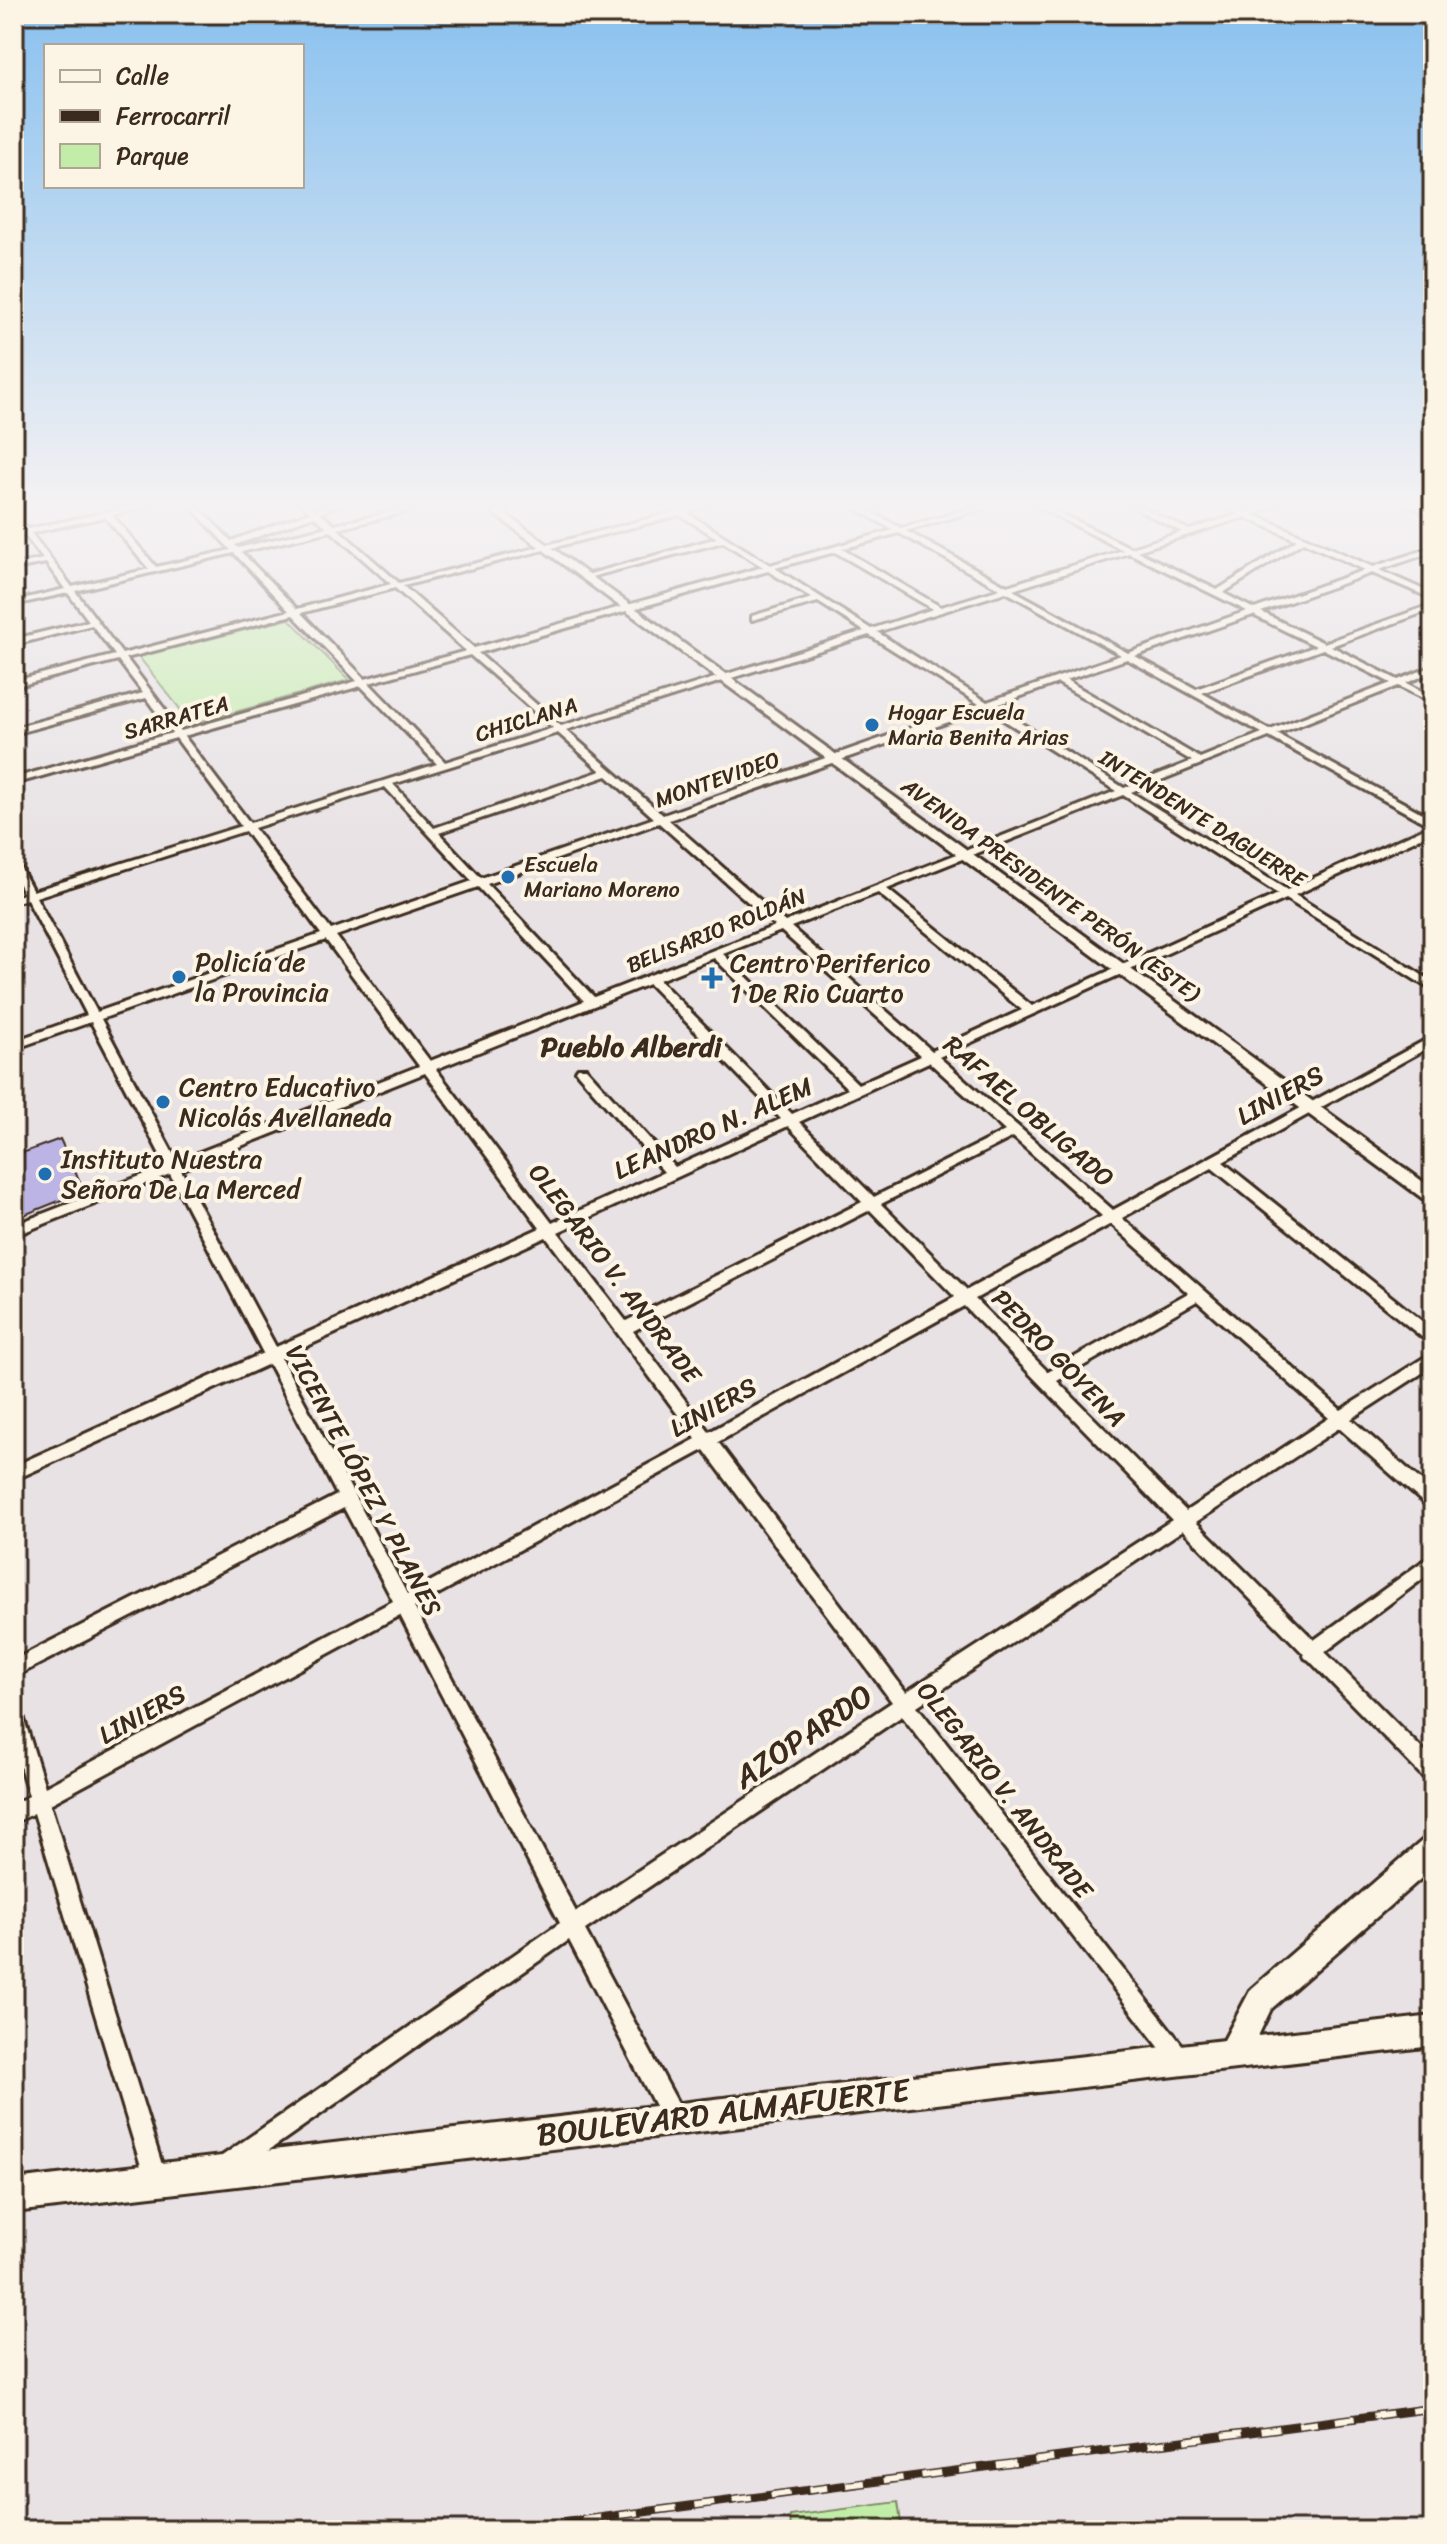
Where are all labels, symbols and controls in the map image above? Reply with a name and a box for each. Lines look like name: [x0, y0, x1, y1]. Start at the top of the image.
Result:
legend: [44, 44, 304, 188]
text: Calle: [116, 55, 169, 97]
text: Ferrocarril: [116, 95, 232, 137]
text: Parque: [116, 135, 189, 177]
street label: SARRATEA: [119, 684, 233, 751]
street label: CHICLANA: [470, 685, 582, 754]
place label: Hogar Escuela Maria Benita Arias: [888, 693, 1069, 757]
marker: Hogar Escuela Maria Benita Arias: [863, 716, 881, 734]
street label: INTENDENTE DAGUERRE: [1090, 738, 1316, 899]
street label: MONTEVIDEO: [649, 740, 785, 819]
street label: AVENIDA PRESIDENTE PERÓN (ESTE): [892, 767, 1210, 1012]
place label: Escuela Mariano Moreno: [524, 845, 680, 909]
marker: Escuela Mariano Moreno: [499, 868, 517, 886]
street label: BELISARIO ROLDÁN: [620, 876, 812, 984]
place label: Policía de la Provincia: [195, 939, 329, 1015]
place label: Centro Periferico 1 De Rio Cuarto: [730, 940, 930, 1016]
marker: Centro Periferico 1 De Rio Cuarto: [701, 967, 723, 989]
marker: Policía de la Provincia: [170, 968, 188, 986]
district label: Pueblo Alberdi: [541, 1022, 723, 1071]
street label: RAFAEL OBLIGADO: [932, 1023, 1126, 1199]
street label: LINIERS: [1227, 1052, 1333, 1138]
street label: LEANDRO N. ALEM: [606, 1063, 821, 1193]
place label: Centro Educativo Nicolás Avellaneda: [179, 1064, 392, 1140]
marker: Centro Educativo Nicolás Avellaneda: [154, 1093, 172, 1111]
place label: Instituto Nuestra Señora De La Merced: [60, 1136, 302, 1212]
street label: OLEGARIO V. ANDRADE: [516, 1153, 715, 1395]
marker: Instituto Nuestra Señora De La Merced: [36, 1165, 54, 1183]
street label: PEDRO GOYENA: [980, 1278, 1138, 1438]
street label: VICENTE LÓPEZ Y PLANES: [273, 1336, 455, 1624]
street label: LINIERS: [660, 1364, 766, 1450]
street label: AZOPARDO: [720, 1668, 885, 1805]
street label: LINIERS: [89, 1671, 195, 1757]
street label: OLEGARIO V. ANDRADE: [905, 1671, 1106, 1911]
street label: BOULEVARD ALMAFUERTE: [534, 2061, 915, 2164]

